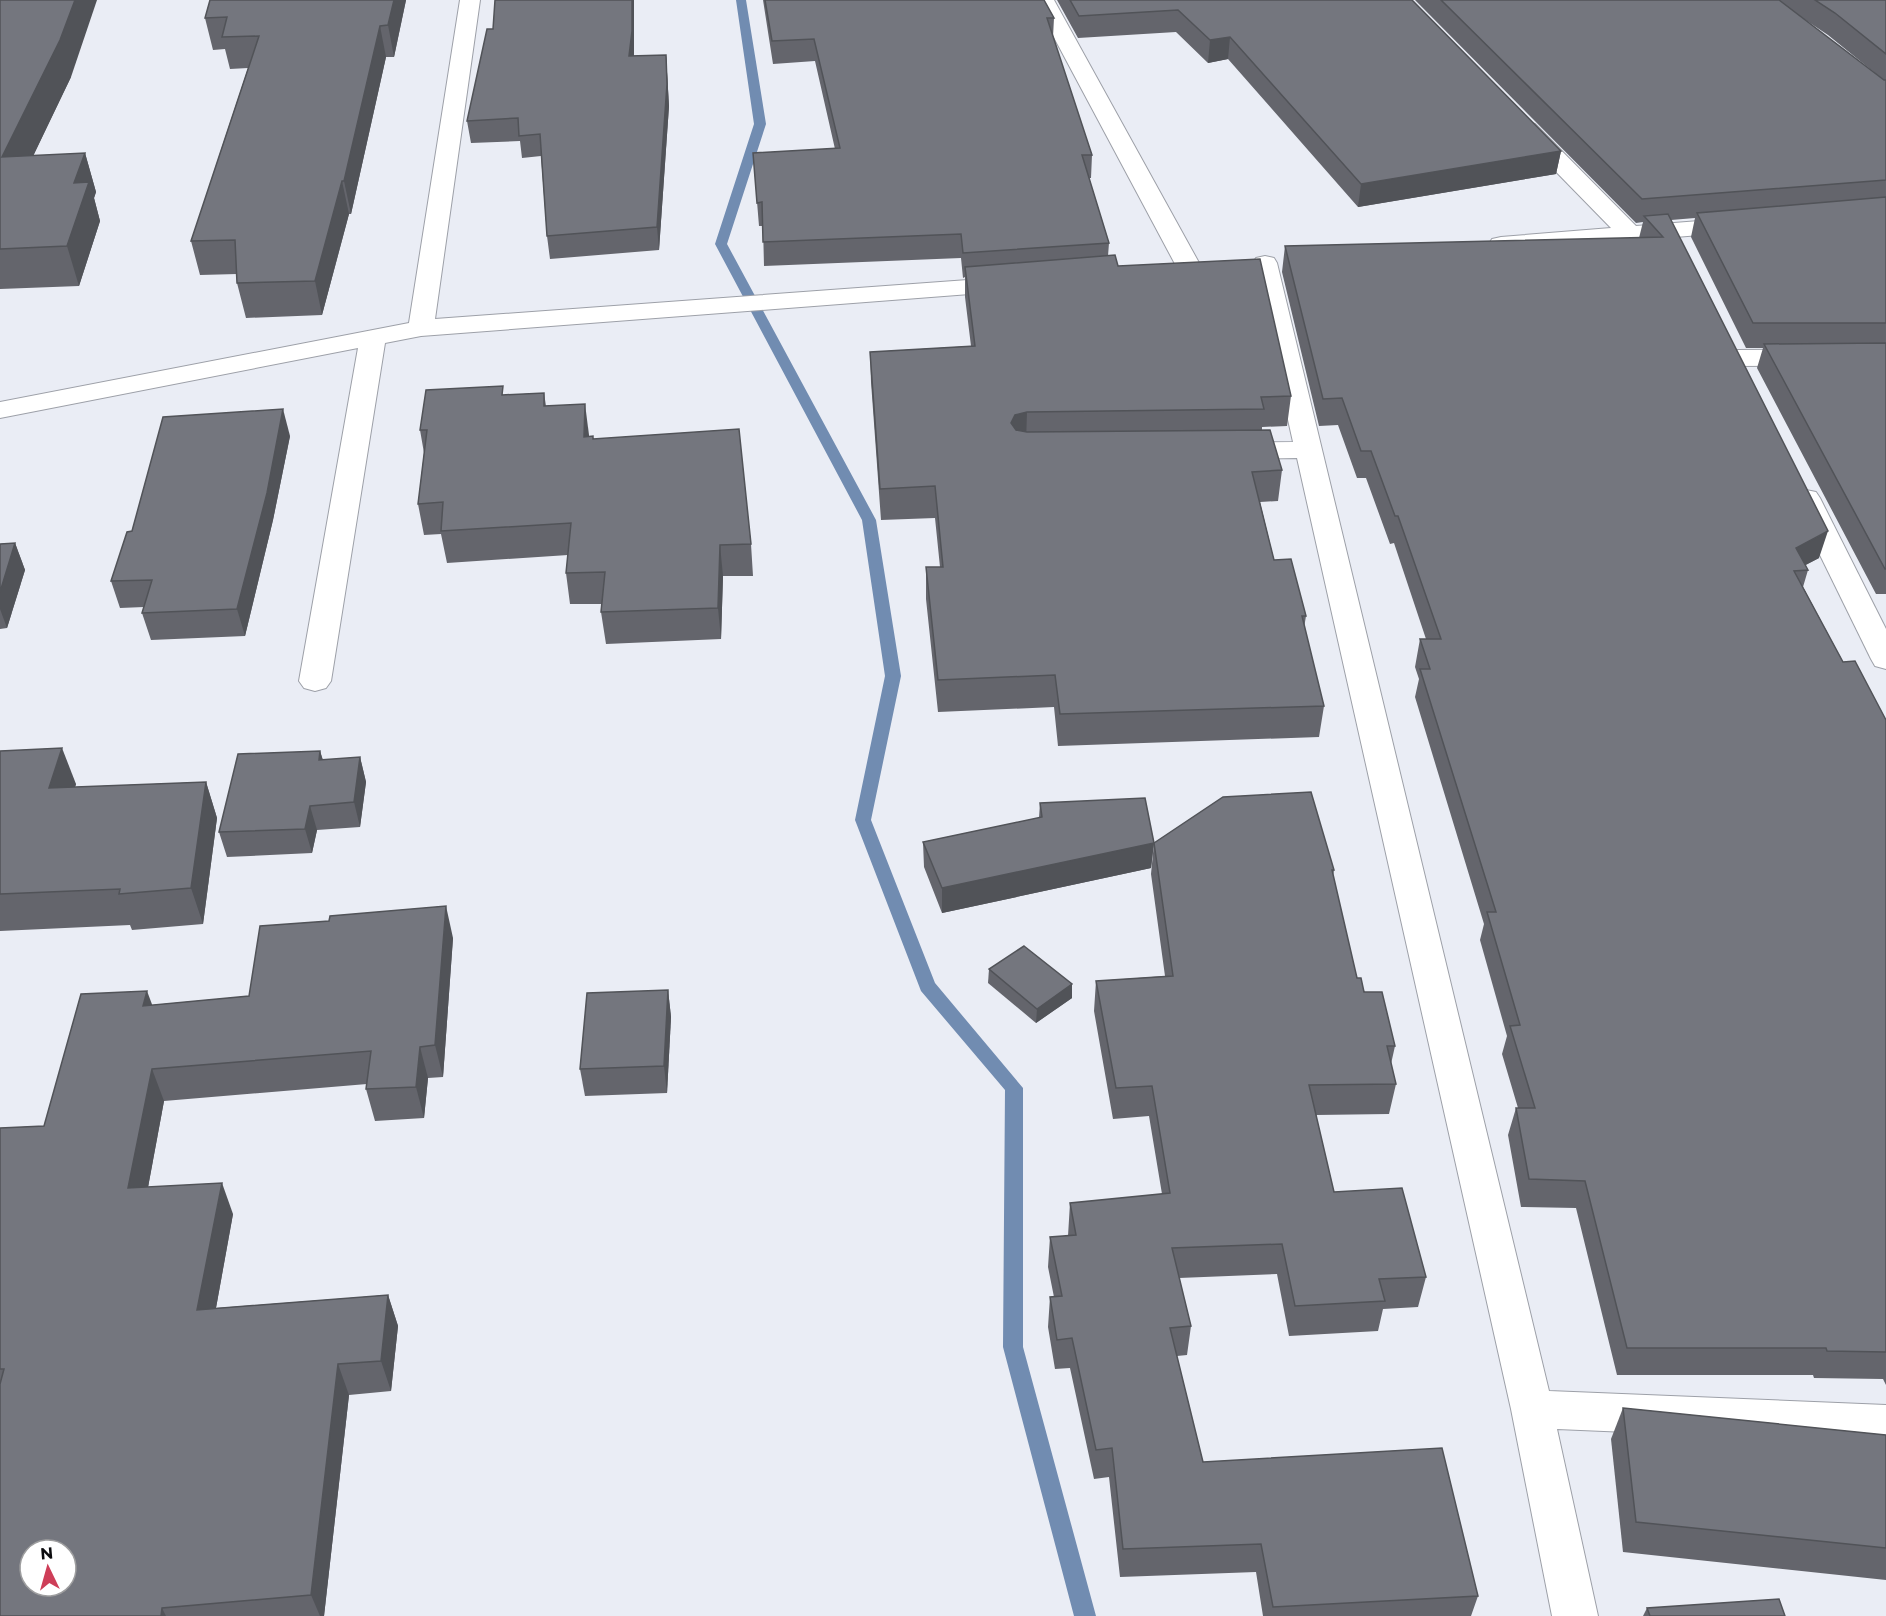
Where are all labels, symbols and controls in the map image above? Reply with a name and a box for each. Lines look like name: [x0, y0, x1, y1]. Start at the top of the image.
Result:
north arrow: [18, 1538, 78, 1598]
text: N: [39, 1544, 54, 1564]

